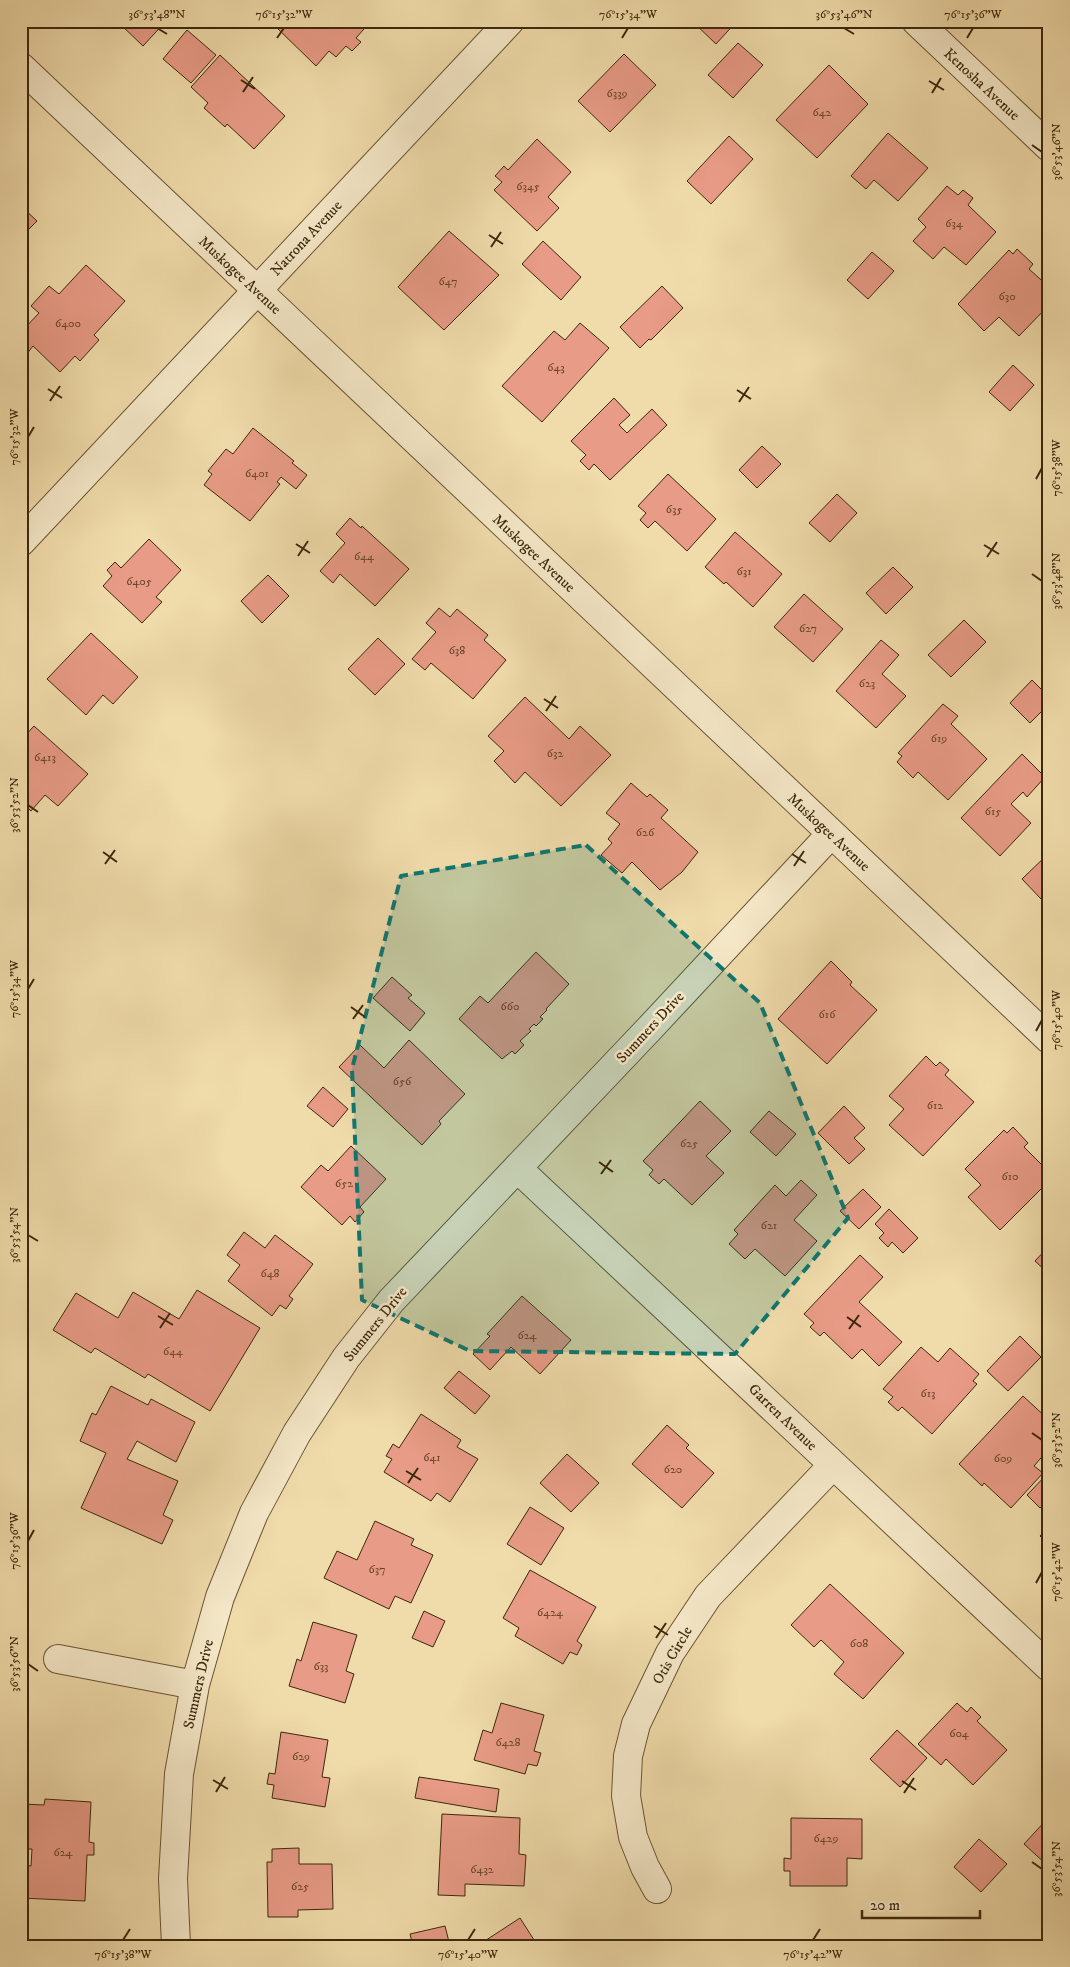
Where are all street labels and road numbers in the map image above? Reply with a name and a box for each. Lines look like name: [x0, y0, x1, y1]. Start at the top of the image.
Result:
street label: Kenosha Avenue: [940, 44, 1024, 125]
street label: Natrona Avenue: [266, 197, 346, 280]
street label: Muskogee Avenue: [194, 232, 285, 319]
street label: Muskogee Avenue: [488, 510, 579, 597]
street label: Muskogee Avenue: [783, 789, 874, 876]
street label: Summers Drive: [612, 988, 688, 1067]
street label: Summers Drive: [339, 1283, 411, 1366]
street label: Garren Avenue: [744, 1380, 821, 1455]
street label: Otis Circle: [648, 1623, 697, 1688]
street label: Summers Drive: [179, 1638, 218, 1731]

